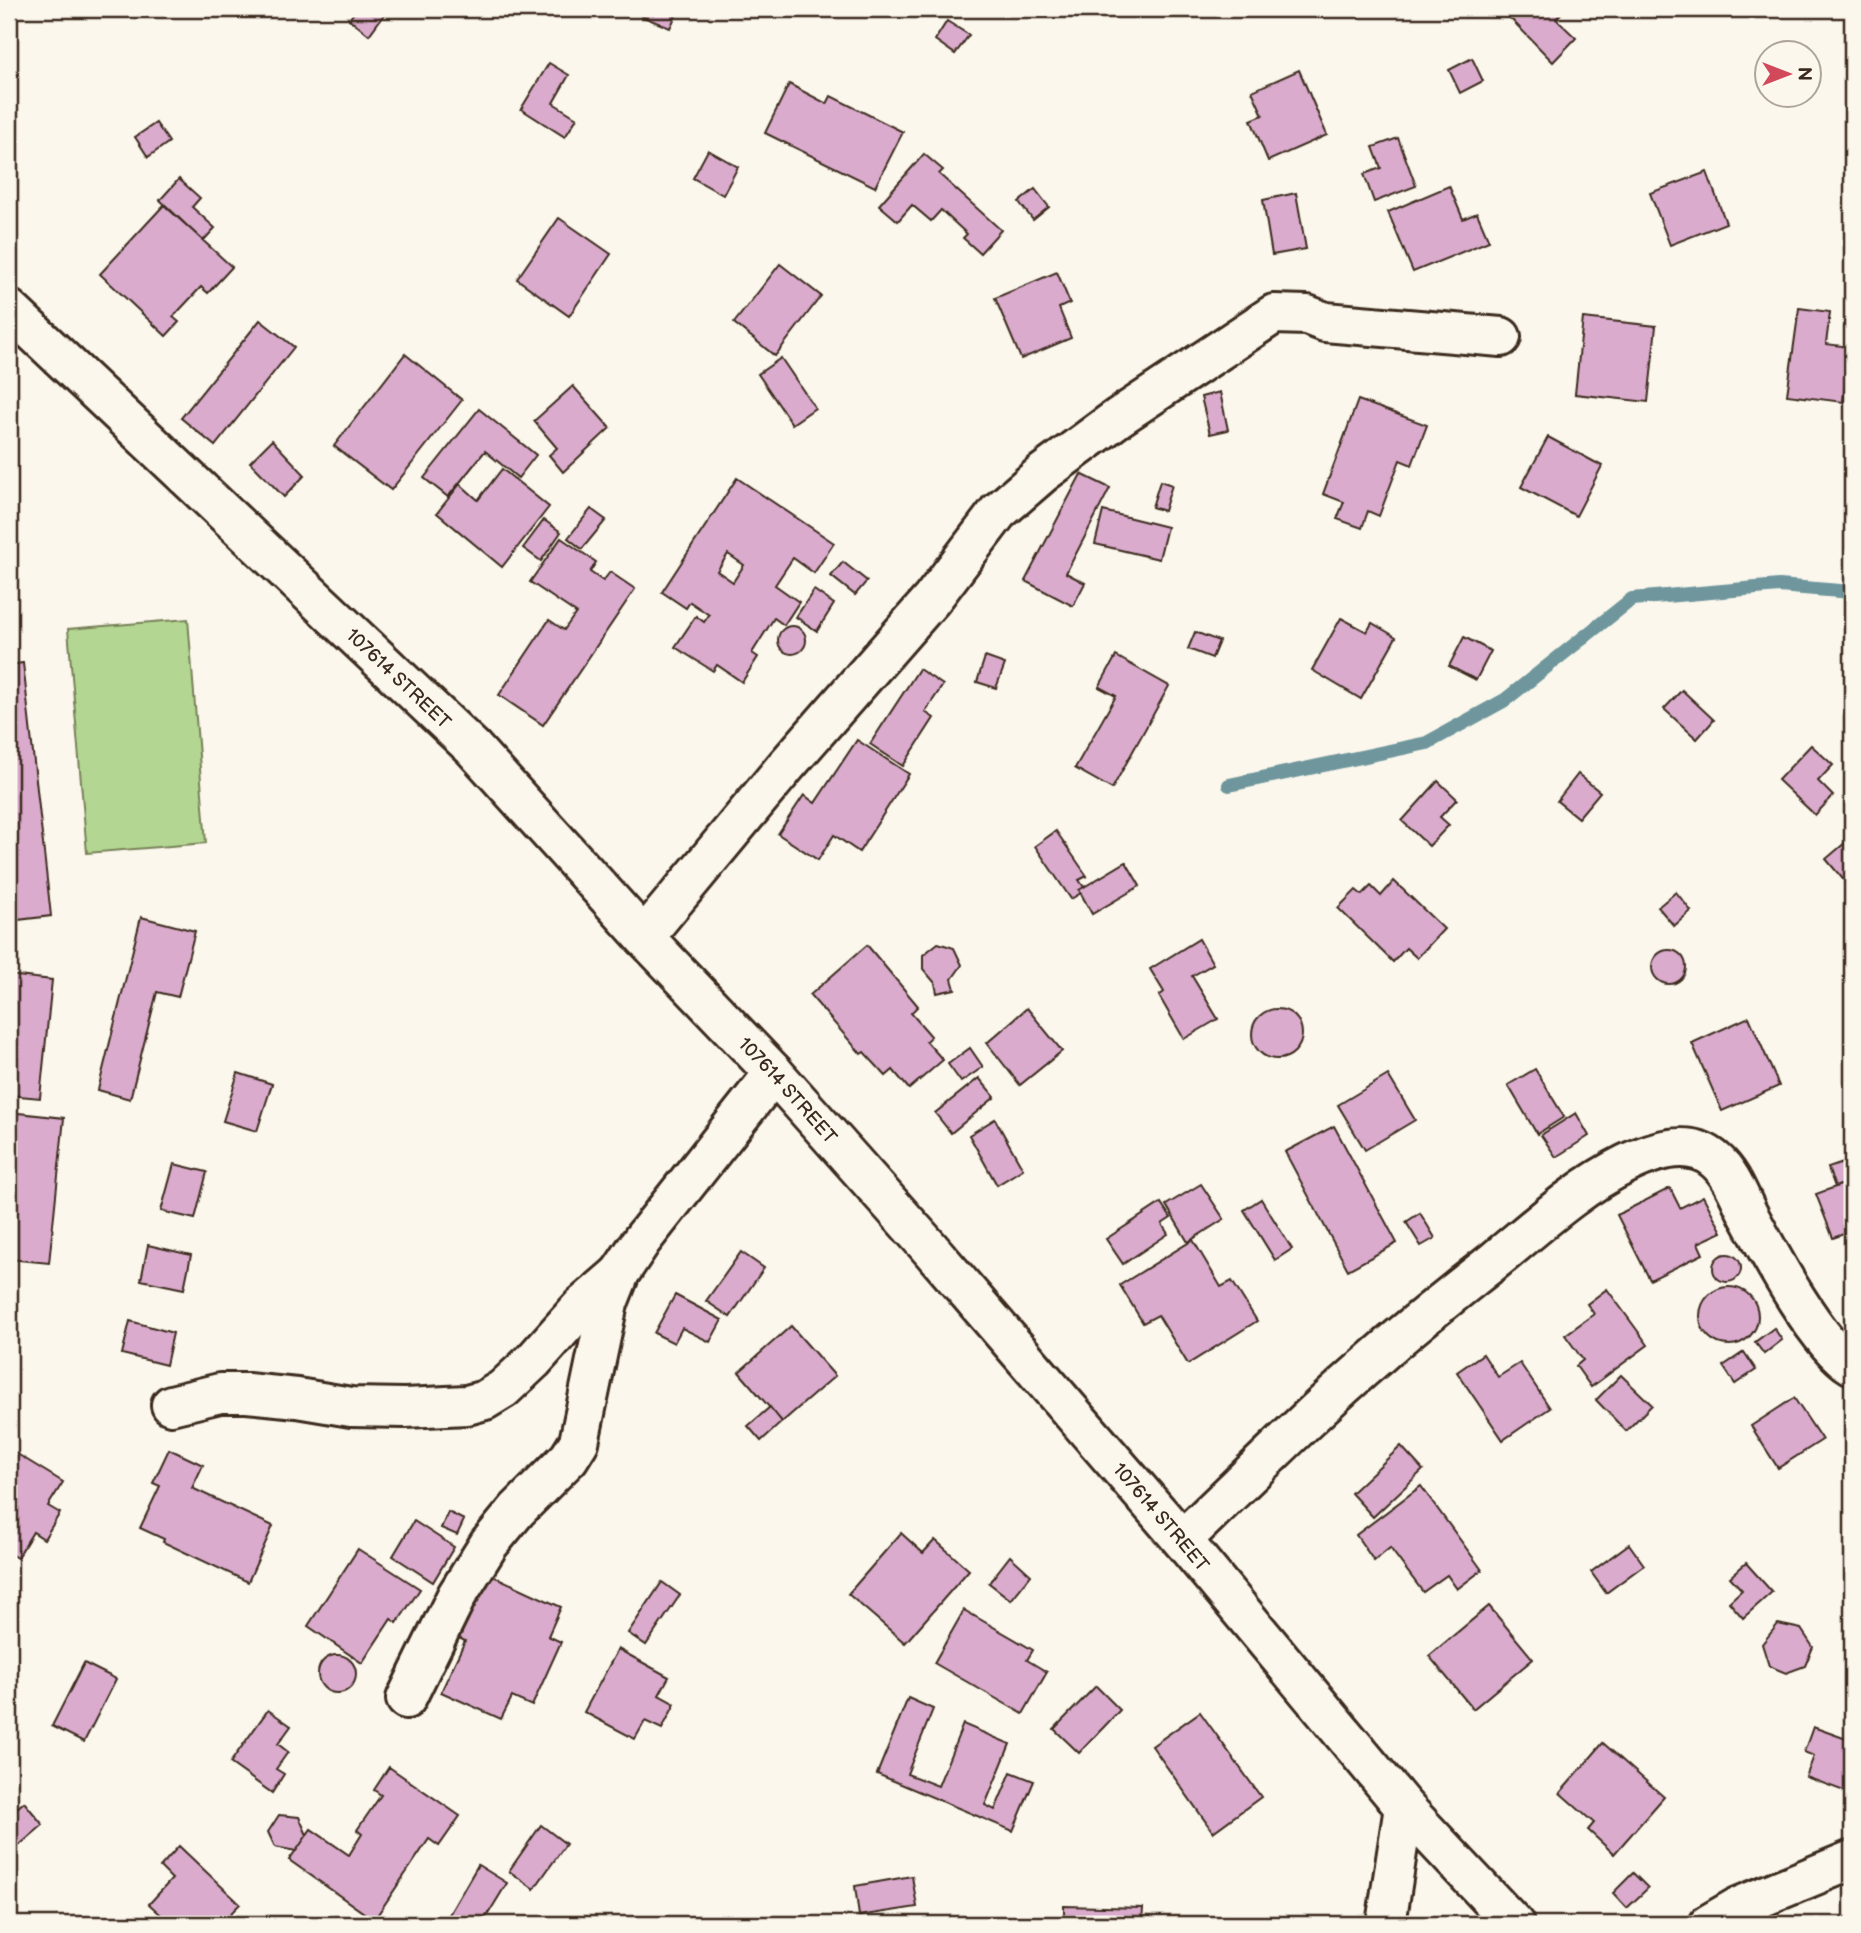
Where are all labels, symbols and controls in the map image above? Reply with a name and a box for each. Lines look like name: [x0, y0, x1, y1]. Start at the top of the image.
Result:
north arrow: [1752, 38, 1822, 108]
text: N: [1792, 67, 1815, 81]
street label: 107614 STREET: [341, 624, 456, 735]
street label: 107614 STREET: [733, 1033, 842, 1149]
street label: 107614 STREET: [1108, 1459, 1214, 1577]

